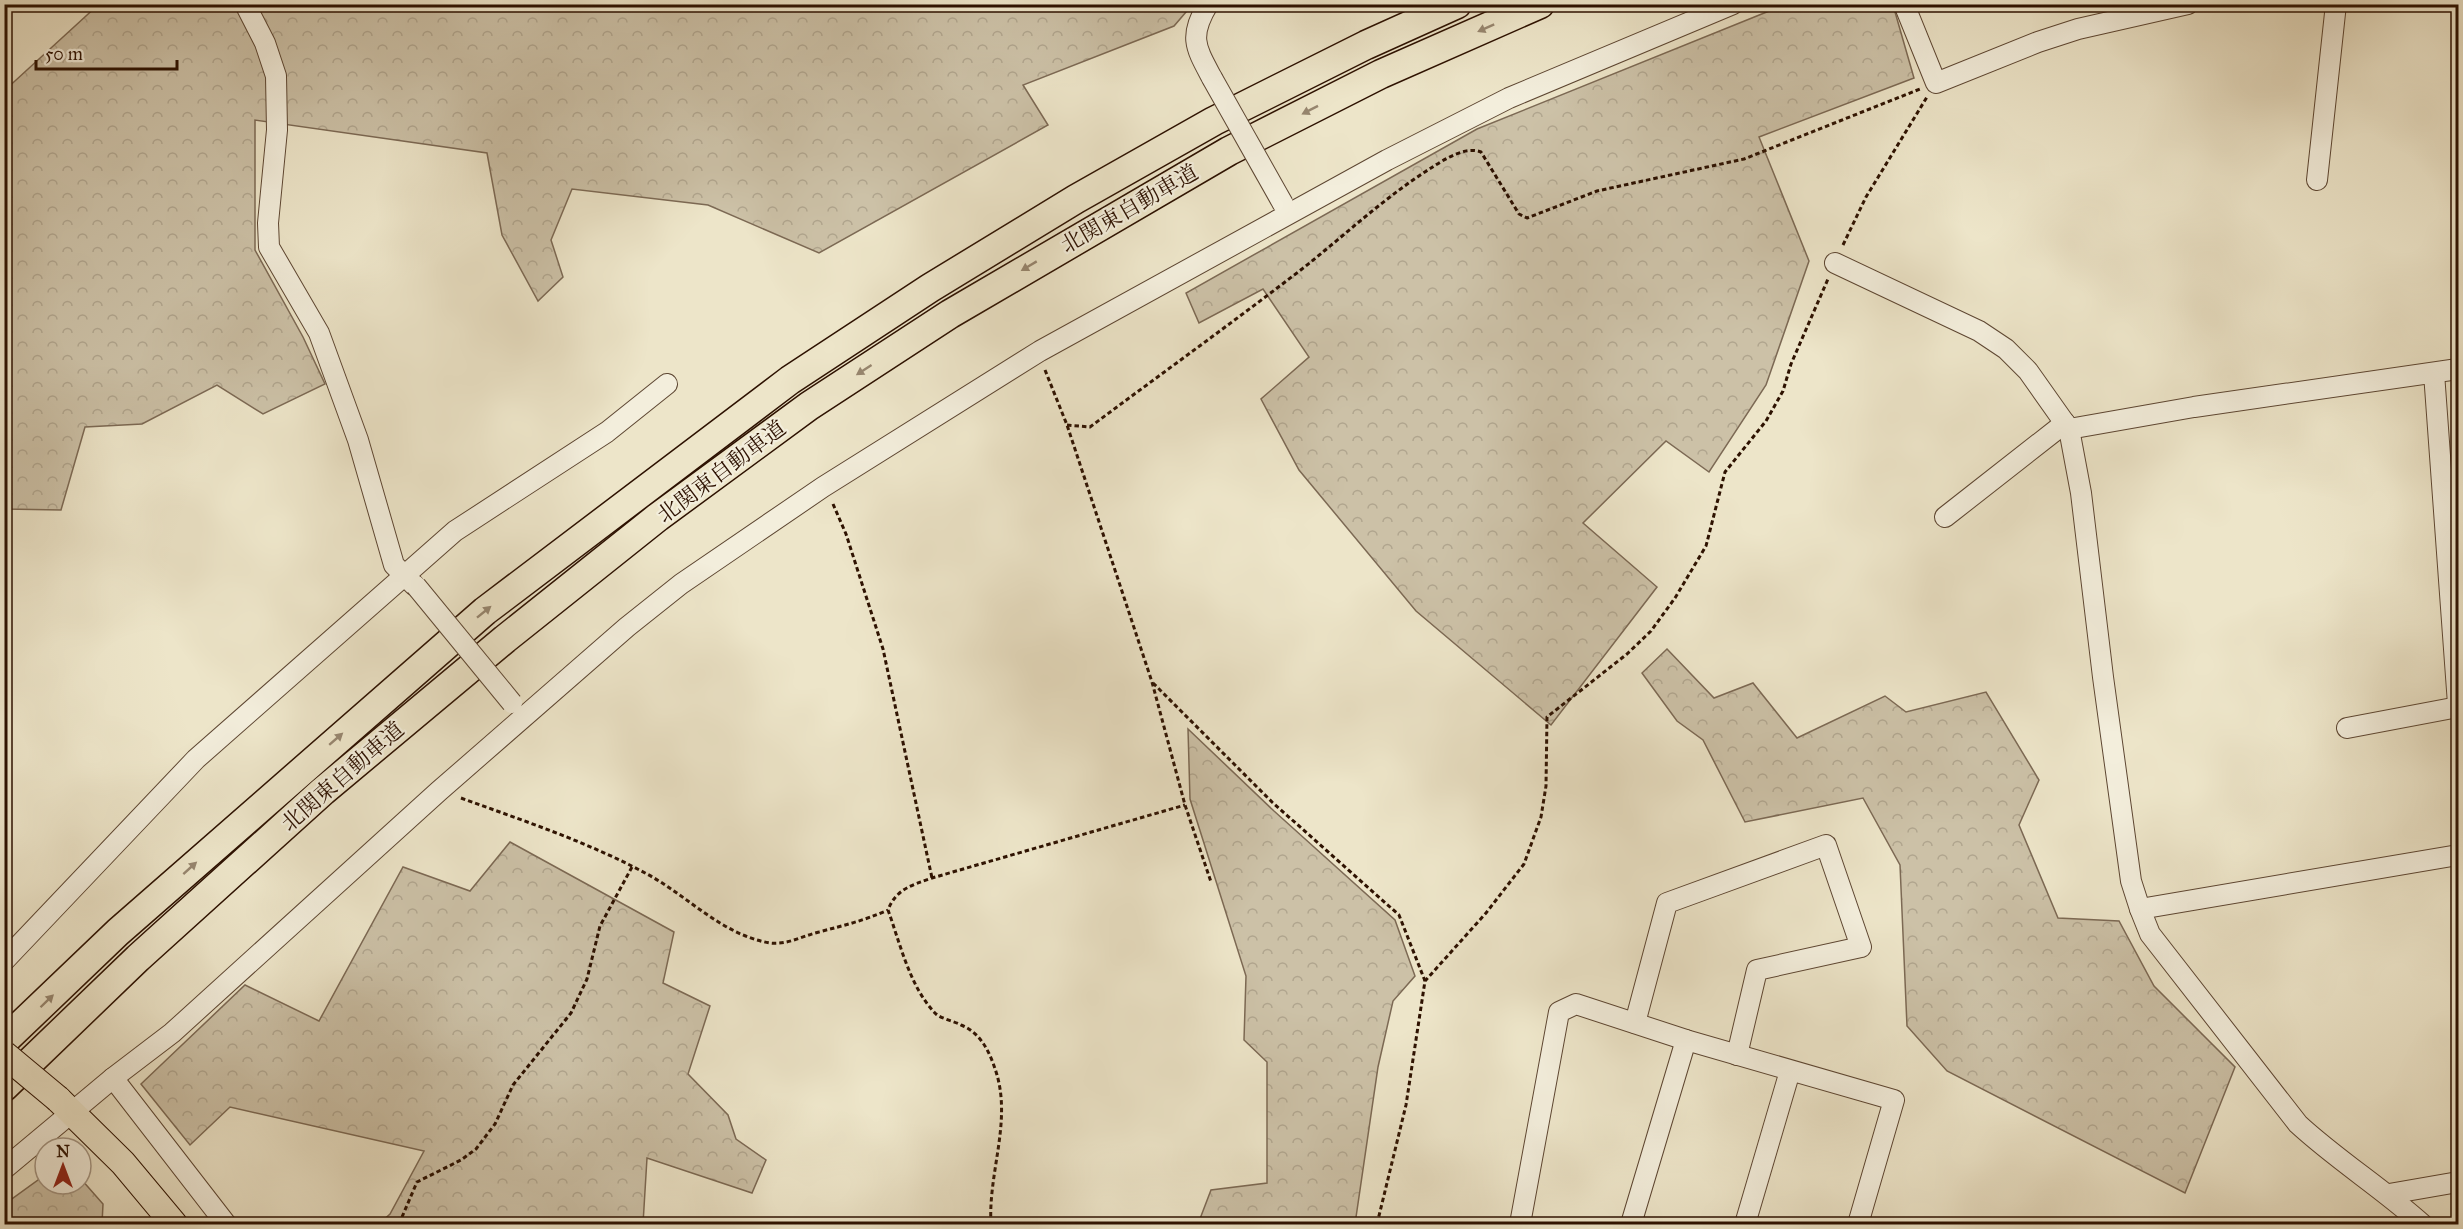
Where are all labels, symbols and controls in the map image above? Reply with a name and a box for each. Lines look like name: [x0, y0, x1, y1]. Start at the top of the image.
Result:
one-way arrow: [1477, 23, 1495, 33]
scale bar: [36, 33, 177, 71]
text: 50 m: [45, 43, 83, 65]
one-way arrow: [1301, 106, 1318, 115]
street label: 北関東自動車道: [1056, 158, 1203, 259]
one-way arrow: [1021, 261, 1037, 272]
one-way arrow: [856, 364, 872, 375]
street label: 北関東自動車道: [652, 414, 791, 529]
one-way arrow: [476, 606, 491, 619]
street label: 北関東自動車道: [275, 716, 409, 837]
one-way arrow: [328, 733, 343, 746]
one-way arrow: [182, 861, 197, 875]
one-way arrow: [39, 994, 53, 1008]
north arrow: [33, 1136, 93, 1196]
text: N: [56, 1142, 70, 1161]

